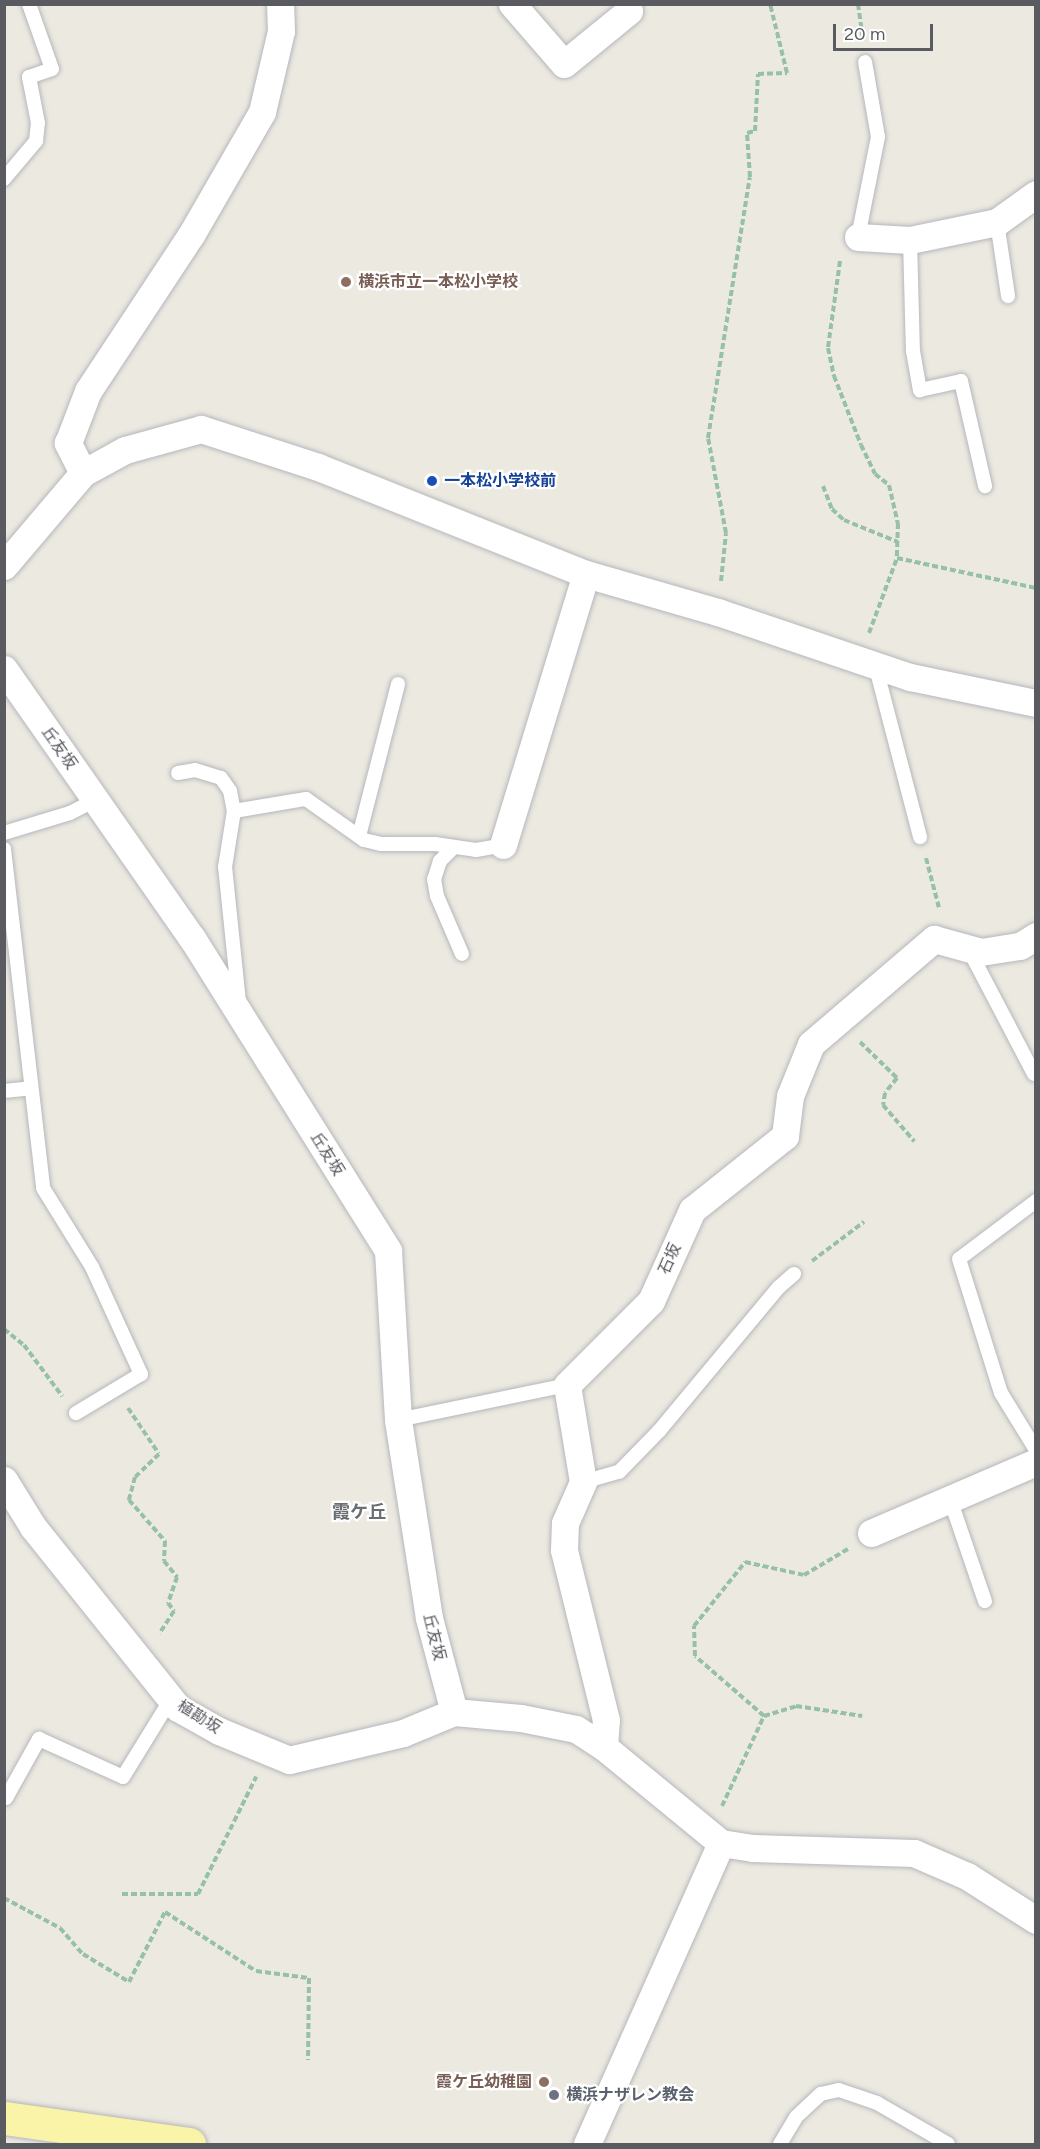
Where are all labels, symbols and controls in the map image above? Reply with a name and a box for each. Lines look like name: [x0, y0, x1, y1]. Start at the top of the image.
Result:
scale bar: [836, 12, 936, 50]
text: 20 m: [844, 23, 885, 45]
place label: 横浜市立一本松小学校: [358, 272, 518, 292]
marker: 横浜市立一本松小学校: [339, 275, 353, 289]
place label: 一本松小学校前: [444, 471, 556, 491]
marker: 一本松小学校前: [425, 474, 439, 488]
street label: 丘友坂: [37, 723, 81, 773]
street label: 丘友坂: [306, 1129, 348, 1179]
street label: 石坂: [655, 1240, 685, 1278]
district label: 霞ケ丘: [332, 1501, 386, 1523]
street label: 丘友坂: [419, 1611, 449, 1663]
street label: 植勘坂: [174, 1696, 224, 1738]
place label: 霞ケ丘幼稚園: [436, 2072, 532, 2092]
marker: 霞ケ丘幼稚園: [537, 2075, 551, 2089]
place label: 横浜ナザレン教会: [566, 2085, 694, 2105]
marker: 横浜ナザレン教会: [547, 2088, 561, 2102]

